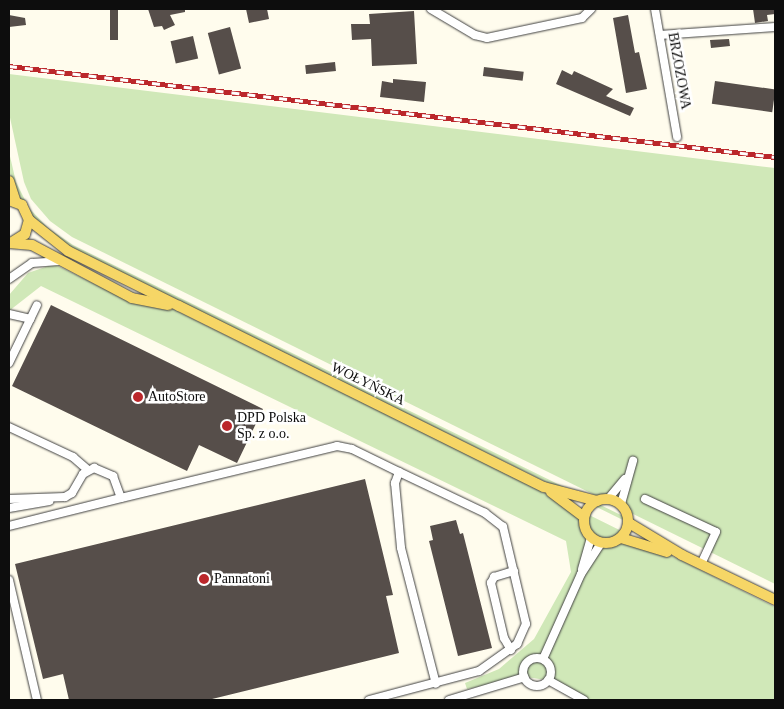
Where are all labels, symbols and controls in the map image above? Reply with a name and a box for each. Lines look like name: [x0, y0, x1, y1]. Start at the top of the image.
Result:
street label: BRZOZOWA: [664, 31, 694, 111]
street label: WOŁYŃSKA: [328, 359, 408, 409]
place label: AutoStore: [148, 389, 206, 405]
marker: AutoStore: [132, 391, 144, 403]
place label: DPD Polska Sp. z o.o.: [237, 410, 306, 442]
marker: DPD Polska Sp. z o.o.: [221, 420, 233, 432]
place label: Pannatoni: [214, 571, 270, 587]
marker: Pannatoni: [198, 573, 210, 585]

